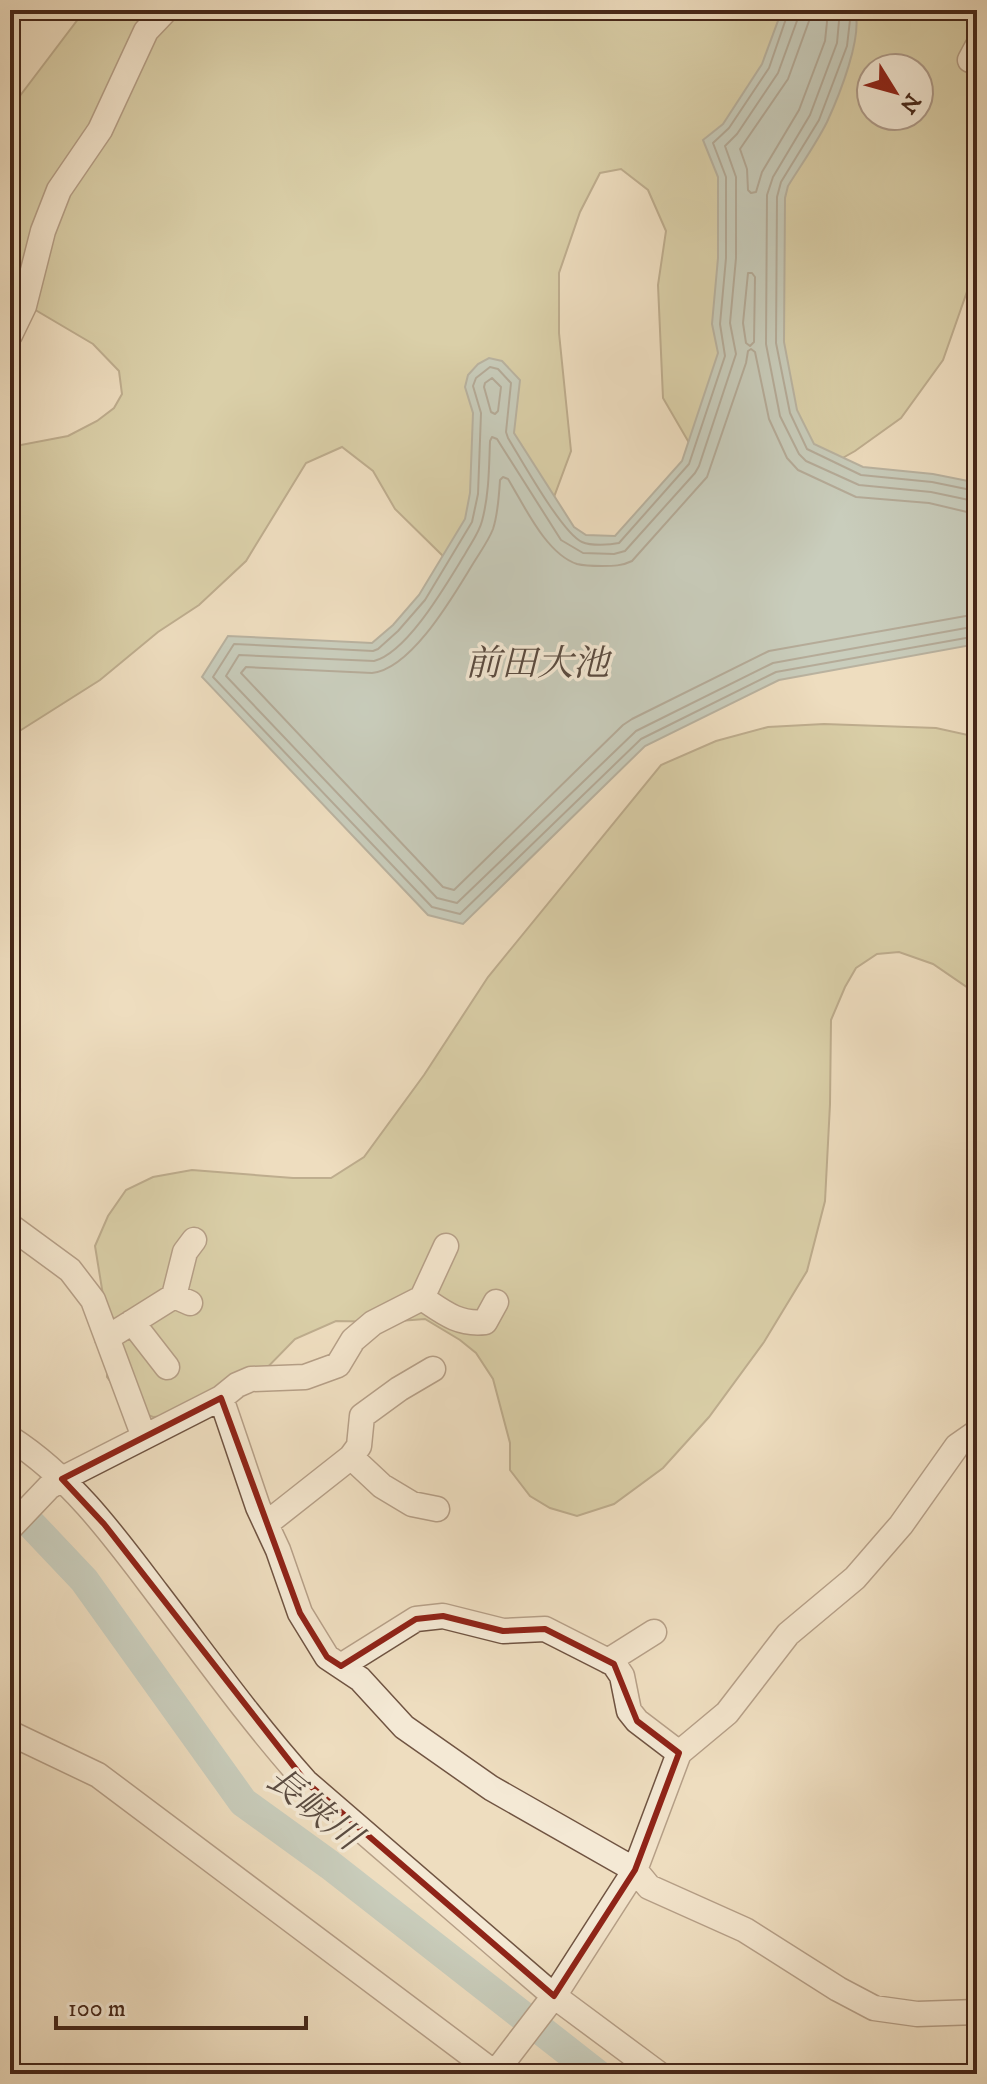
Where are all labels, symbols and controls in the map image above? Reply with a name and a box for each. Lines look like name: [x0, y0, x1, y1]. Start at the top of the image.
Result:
north arrow: [855, 52, 935, 132]
text: N: [894, 88, 926, 118]
water label: 前田大池: [465, 642, 613, 687]
water label: 長峡川: [257, 1757, 373, 1863]
scale bar: [56, 1980, 306, 2030]
text: 100 m: [68, 1994, 126, 2024]

